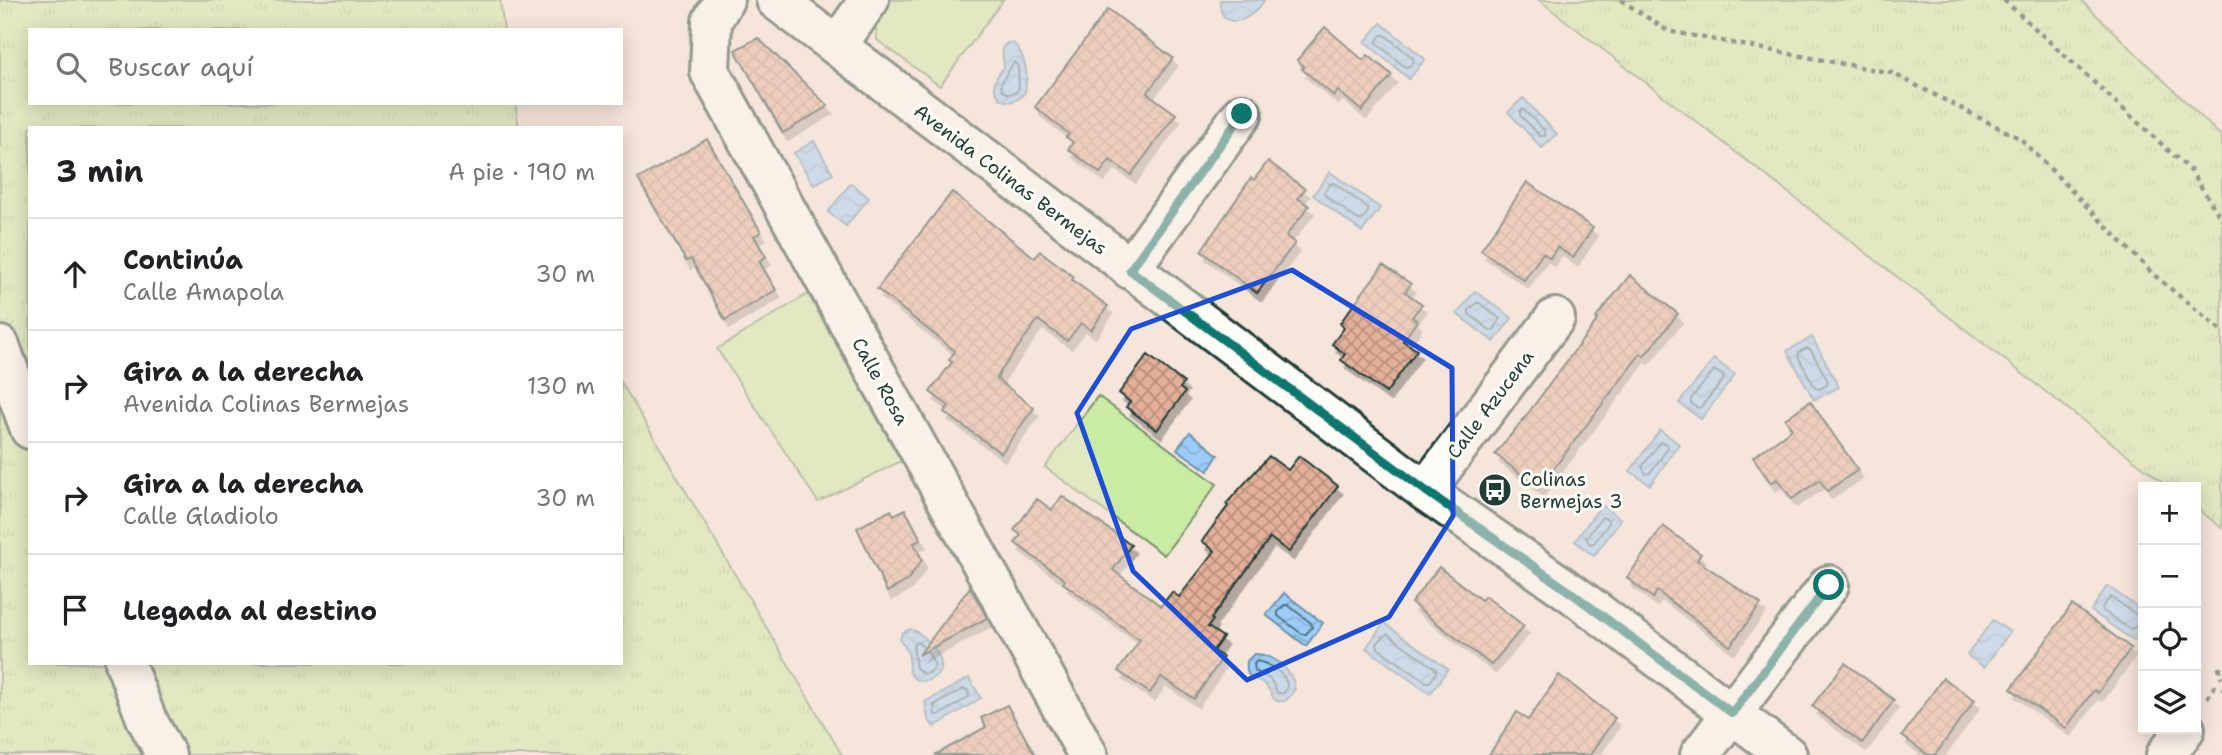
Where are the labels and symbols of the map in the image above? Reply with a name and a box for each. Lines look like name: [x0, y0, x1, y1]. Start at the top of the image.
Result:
street label: Avenida Colinas Bermejas: [909, 98, 1113, 260]
route end: [1226, 98, 1257, 129]
street label: Calle Rosa: [846, 333, 915, 430]
street label: Calle Azucena: [1441, 345, 1540, 464]
place label: Colinas Bermejas 3: [1520, 467, 1623, 514]
bus stop icon: Colinas Bermejas 3: [1476, 471, 1514, 509]
route start: [1813, 569, 1844, 600]

